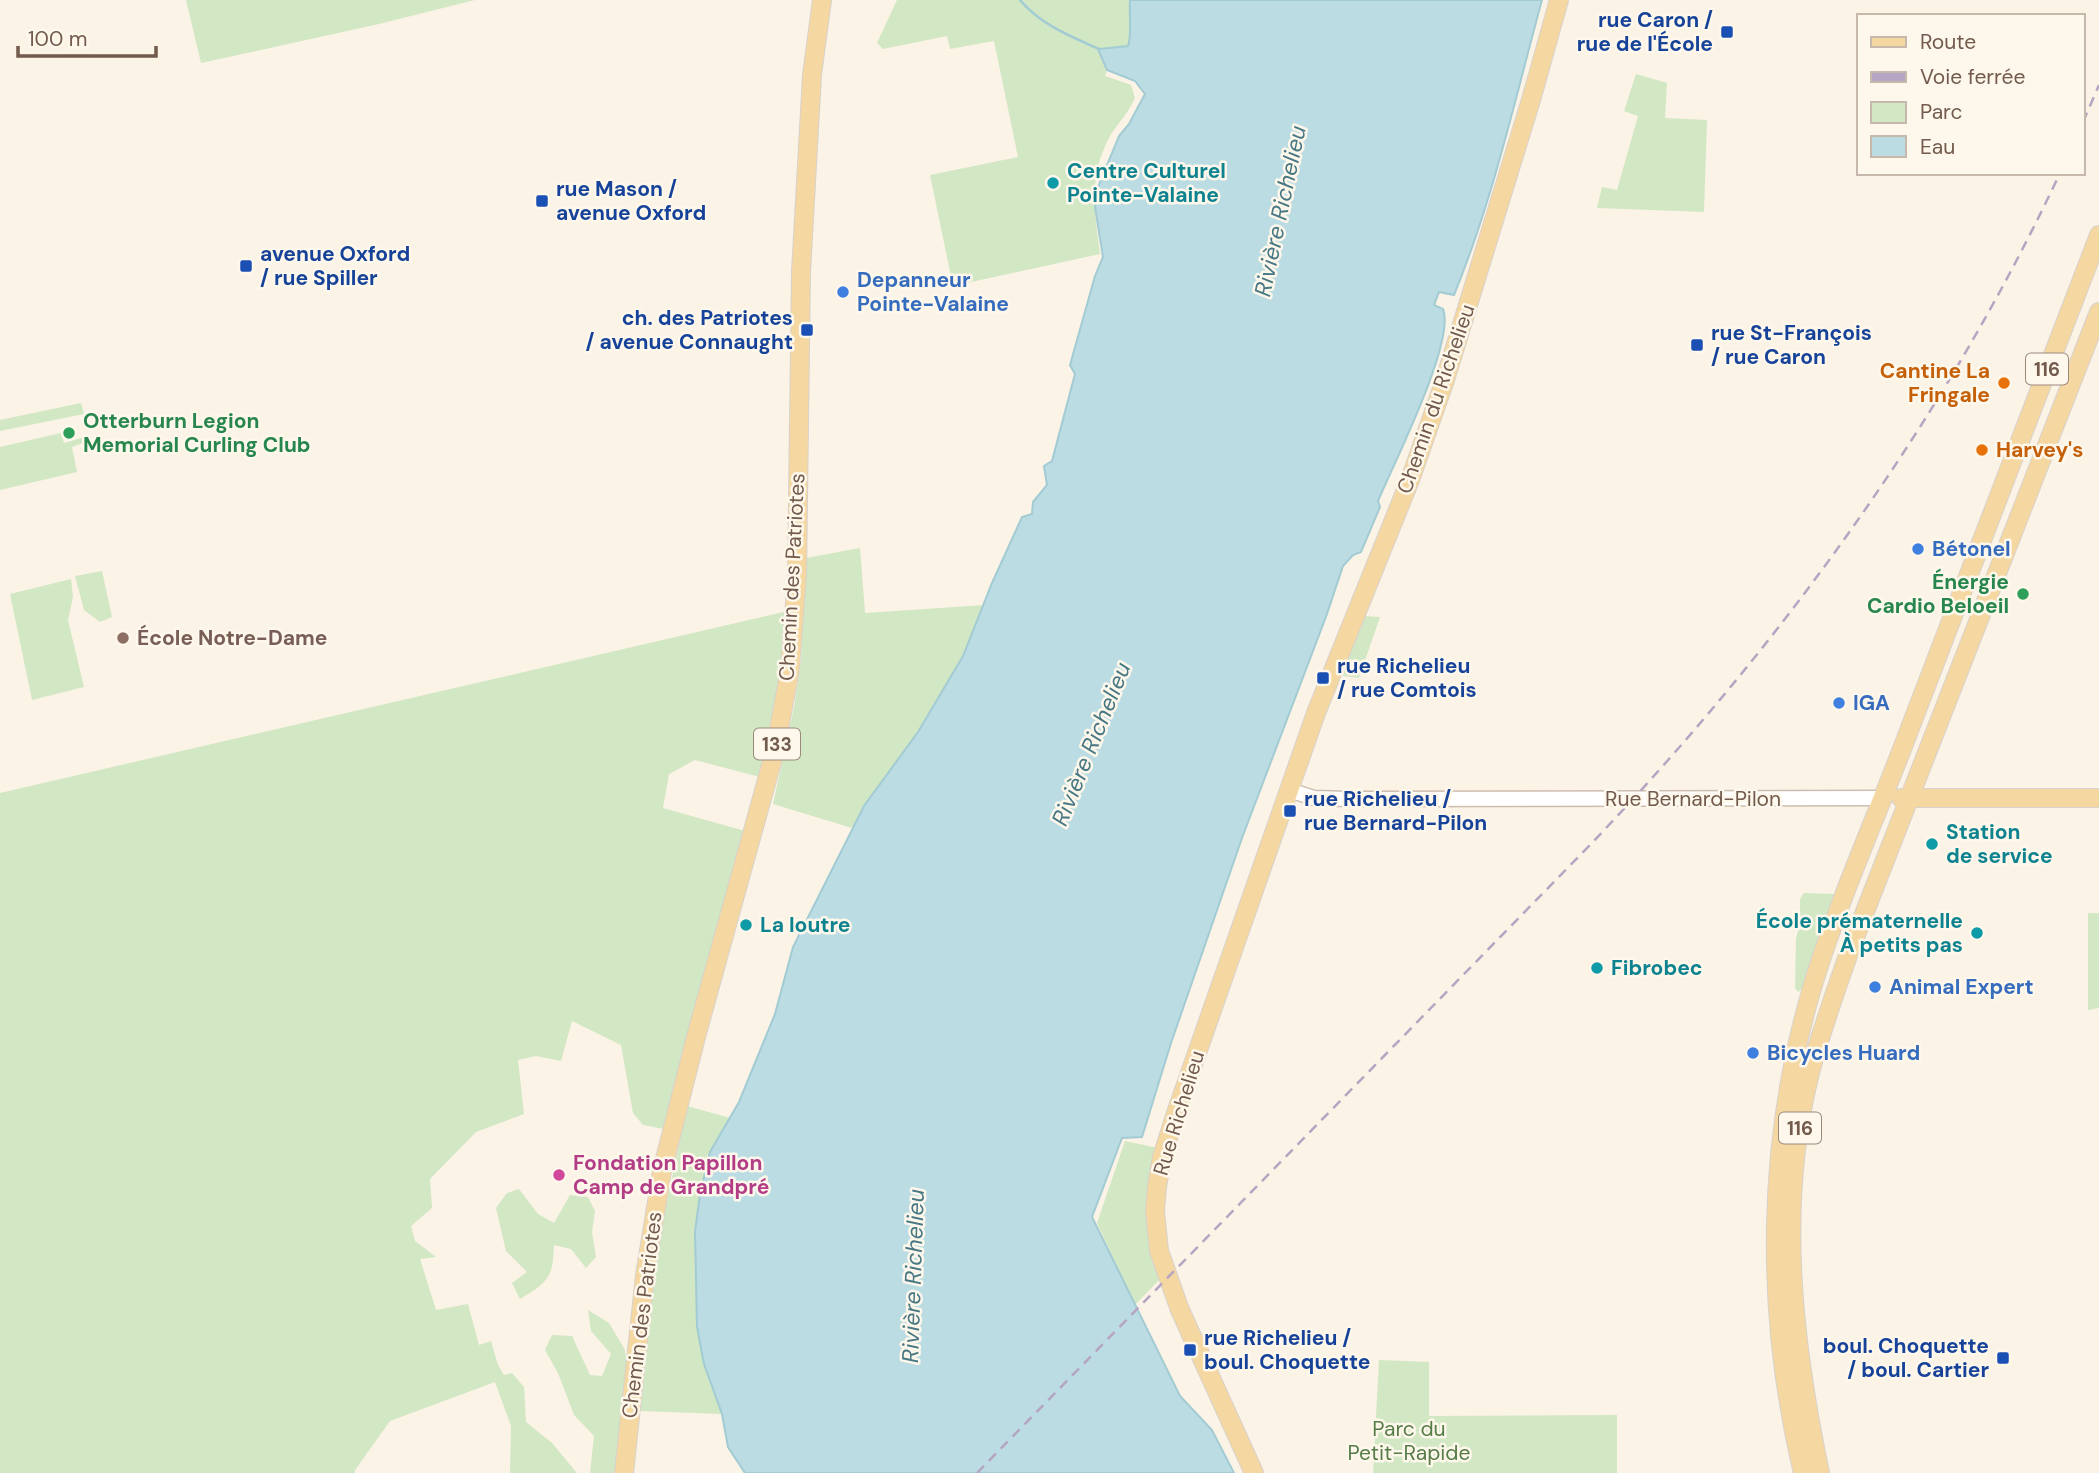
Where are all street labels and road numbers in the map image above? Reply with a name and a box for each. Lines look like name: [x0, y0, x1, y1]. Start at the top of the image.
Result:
street label: Chemin du Richelieu: [1390, 301, 1482, 497]
road number: 116: [2026, 354, 2068, 384]
street label: Chemin des Patriotes: [773, 472, 811, 682]
road number: 133: [754, 729, 800, 760]
street label: Rue Bernard-Pilon: [1605, 785, 1781, 813]
street label: Rue Richelieu: [1147, 1047, 1211, 1179]
road number: 116: [1779, 1112, 1821, 1144]
street label: Chemin des Patriotes: [615, 1210, 669, 1420]

